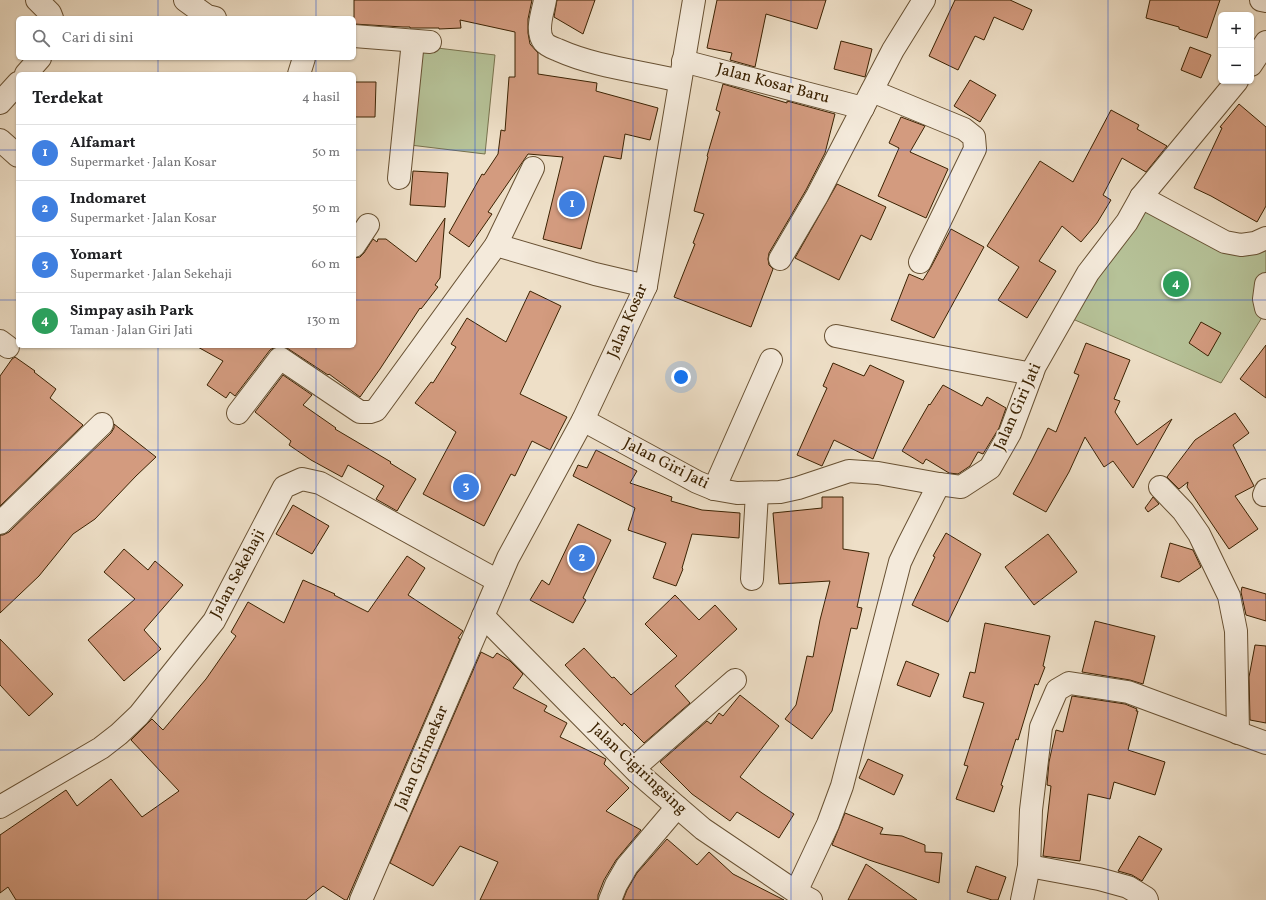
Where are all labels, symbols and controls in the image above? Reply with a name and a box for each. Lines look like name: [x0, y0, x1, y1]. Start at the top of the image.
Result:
map controls: [1218, 12, 1254, 84]
button: +: [1218, 12, 1254, 48]
search box: [16, 16, 356, 60]
icon: search: [30, 27, 52, 49]
text: Cari di sini: [62, 28, 133, 49]
button: −: [1218, 48, 1254, 84]
street label: Jalan Kosar Baru: [714, 58, 832, 110]
text: Terdekat: [32, 87, 103, 110]
text: 4 hasil: [302, 89, 340, 107]
text: Alfamart: [70, 133, 135, 154]
text: 1: [42, 144, 48, 162]
text: 50 m: [312, 144, 340, 162]
text: Supermarket · Jalan Kosar: [70, 154, 217, 172]
text: Indomaret: [70, 189, 146, 210]
pin: 1: [559, 189, 585, 219]
text: 2: [42, 200, 48, 218]
text: 50 m: [312, 200, 340, 218]
text: Supermarket · Jalan Kosar: [70, 210, 217, 228]
text: Yomart: [70, 245, 122, 266]
text: 3: [42, 256, 48, 274]
text: 60 m: [312, 256, 340, 274]
text: Supermarket · Jalan Sekehaji: [70, 266, 232, 284]
pin: 4: [1163, 269, 1189, 299]
street label: Jalan Kosar: [602, 280, 654, 362]
text: Simpay asih Park: [70, 301, 194, 322]
text: 4: [41, 312, 49, 330]
text: 130 m: [307, 312, 340, 330]
text: Taman · Jalan Giri Jati: [70, 322, 193, 340]
street label: Jalan Giri Jati: [989, 360, 1047, 454]
your location: [671, 367, 691, 387]
street label: Jalan Giri Jati: [619, 433, 713, 495]
pin: 3: [453, 472, 479, 502]
street label: Jalan Sekehaji: [205, 525, 271, 622]
pin: 2: [569, 543, 595, 573]
street label: Jalan Girimekar: [390, 702, 454, 814]
street label: Jalan Cigiringsing: [585, 718, 691, 820]

